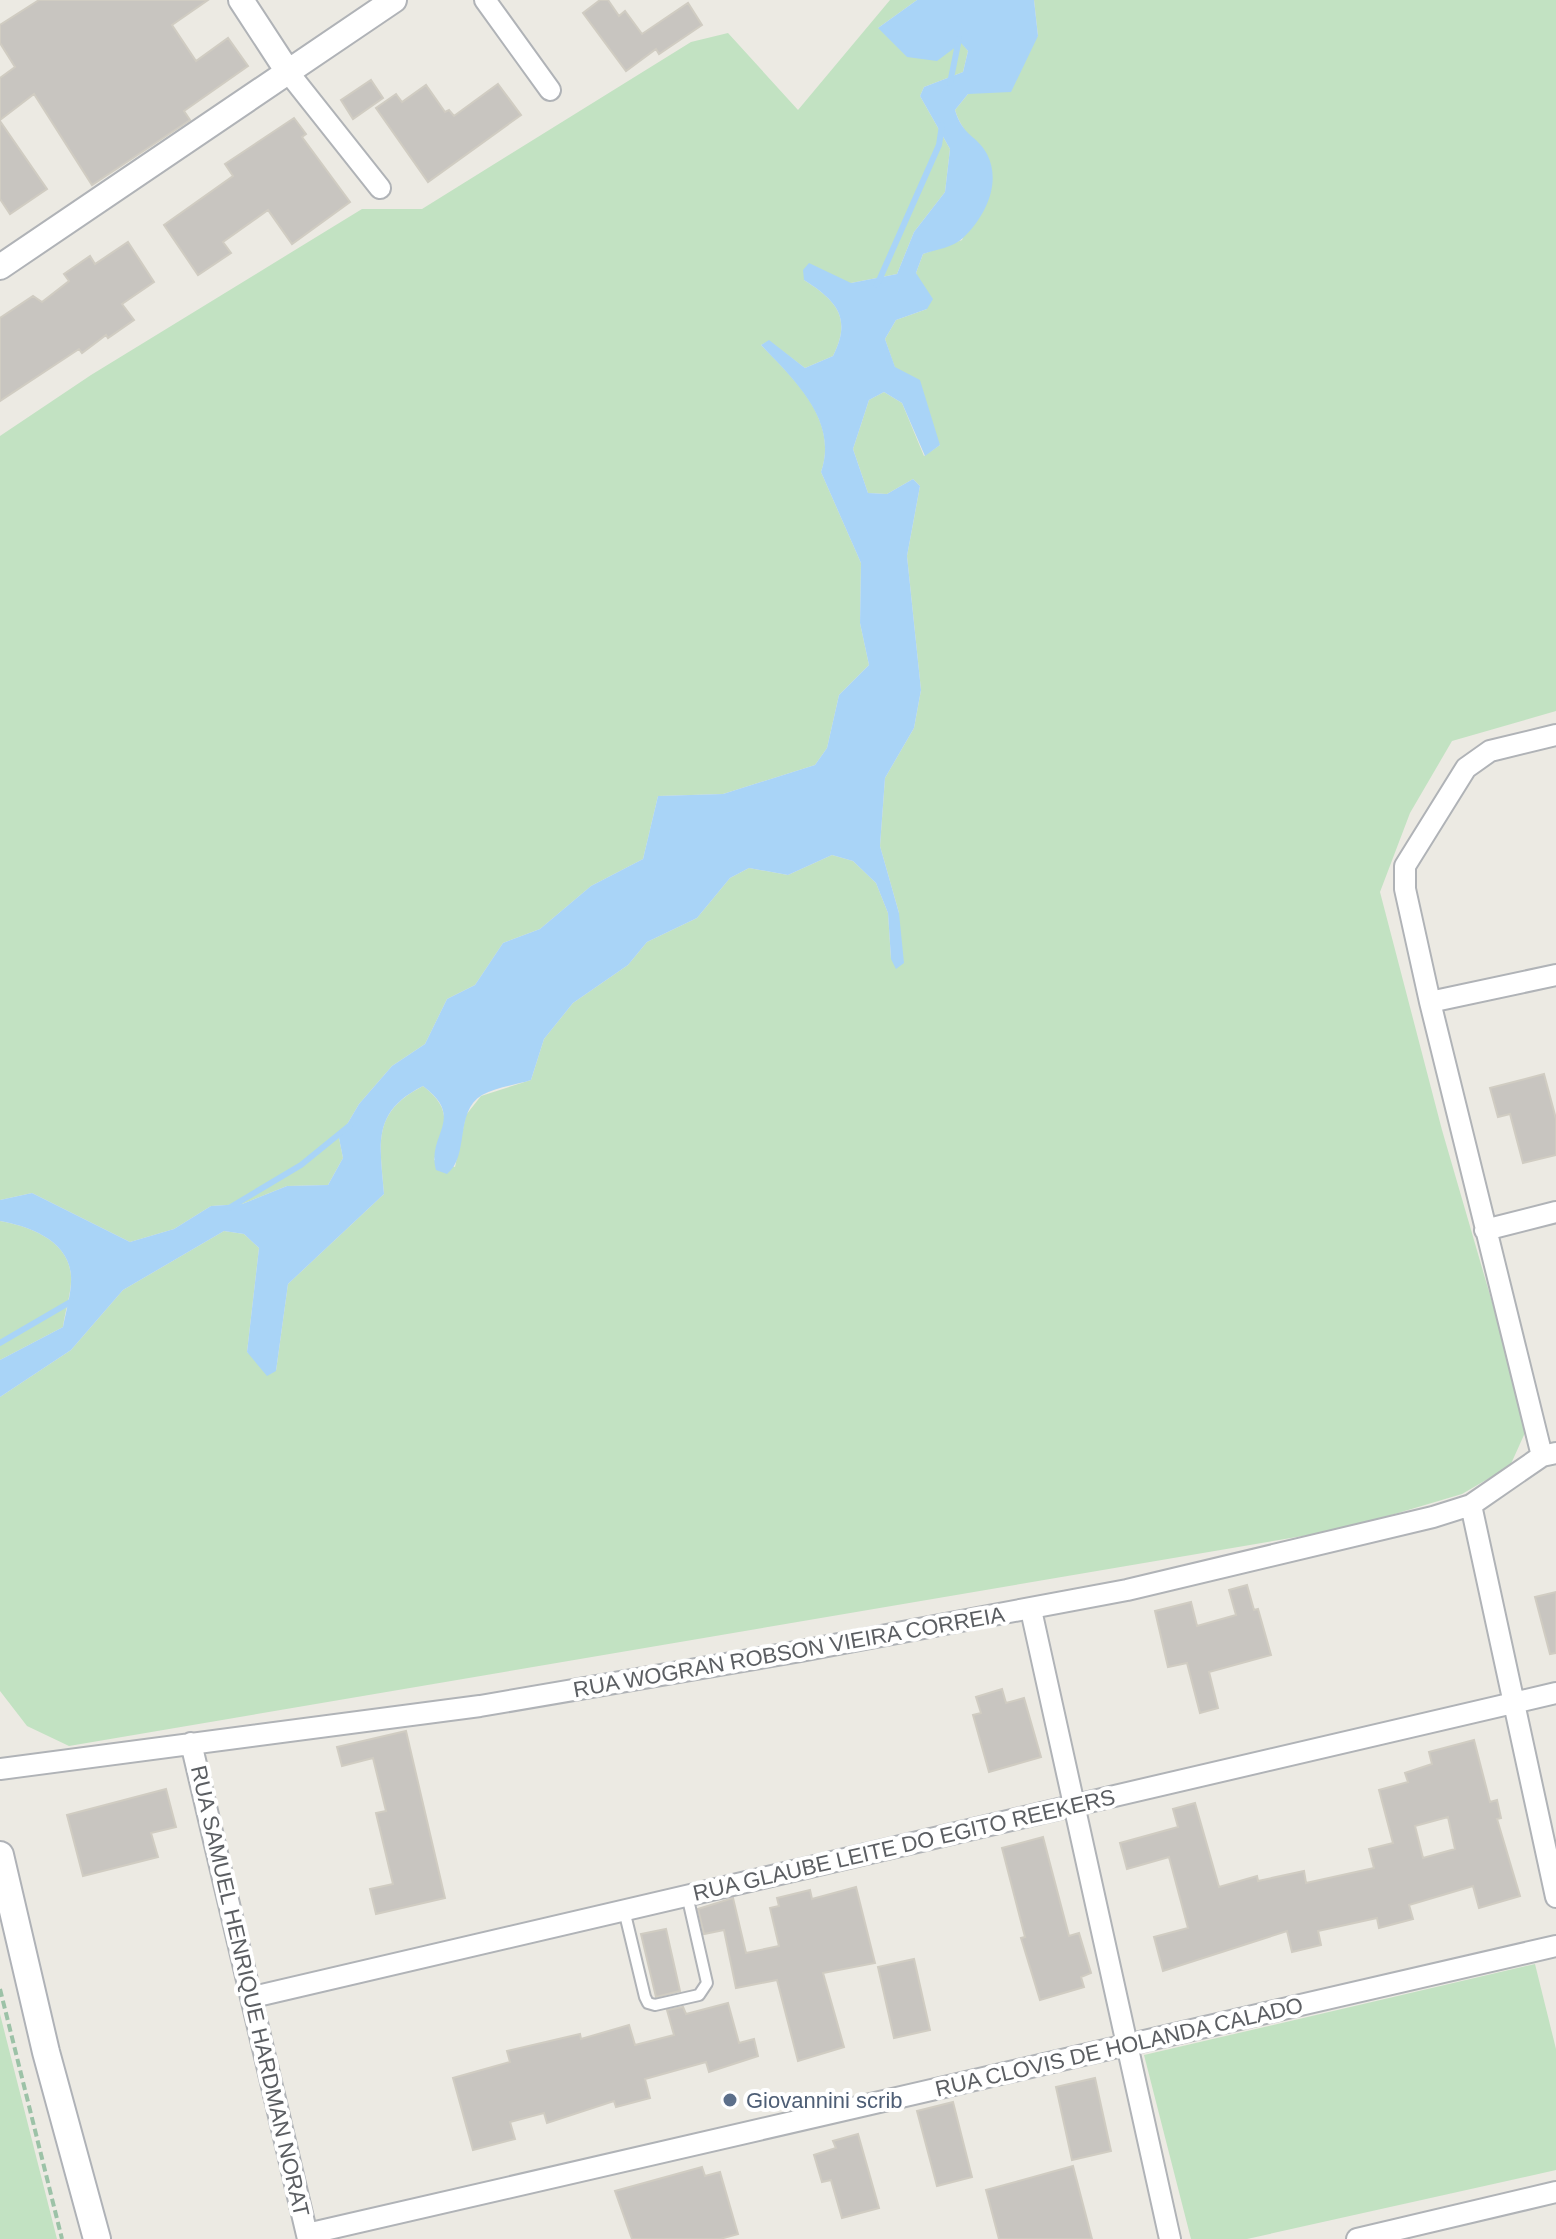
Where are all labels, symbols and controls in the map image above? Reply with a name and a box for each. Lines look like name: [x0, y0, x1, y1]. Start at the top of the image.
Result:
street label: RUA WOGRAN ROBSON VIEIRA CORREIA: [571, 1602, 1007, 1702]
street label: RUA SAMUEL HENRIQUE HARDMAN NORAT: [186, 1763, 314, 2219]
street label: RUA GLAUBE LEITE DO EGITO REEKERS: [691, 1784, 1117, 1906]
street label: RUA CLOVIS DE HOLANDA CALADO: [933, 1992, 1305, 2102]
place label: Giovannini scrib: [746, 2088, 903, 2113]
marker: Giovannini scrib: [721, 2091, 739, 2109]

